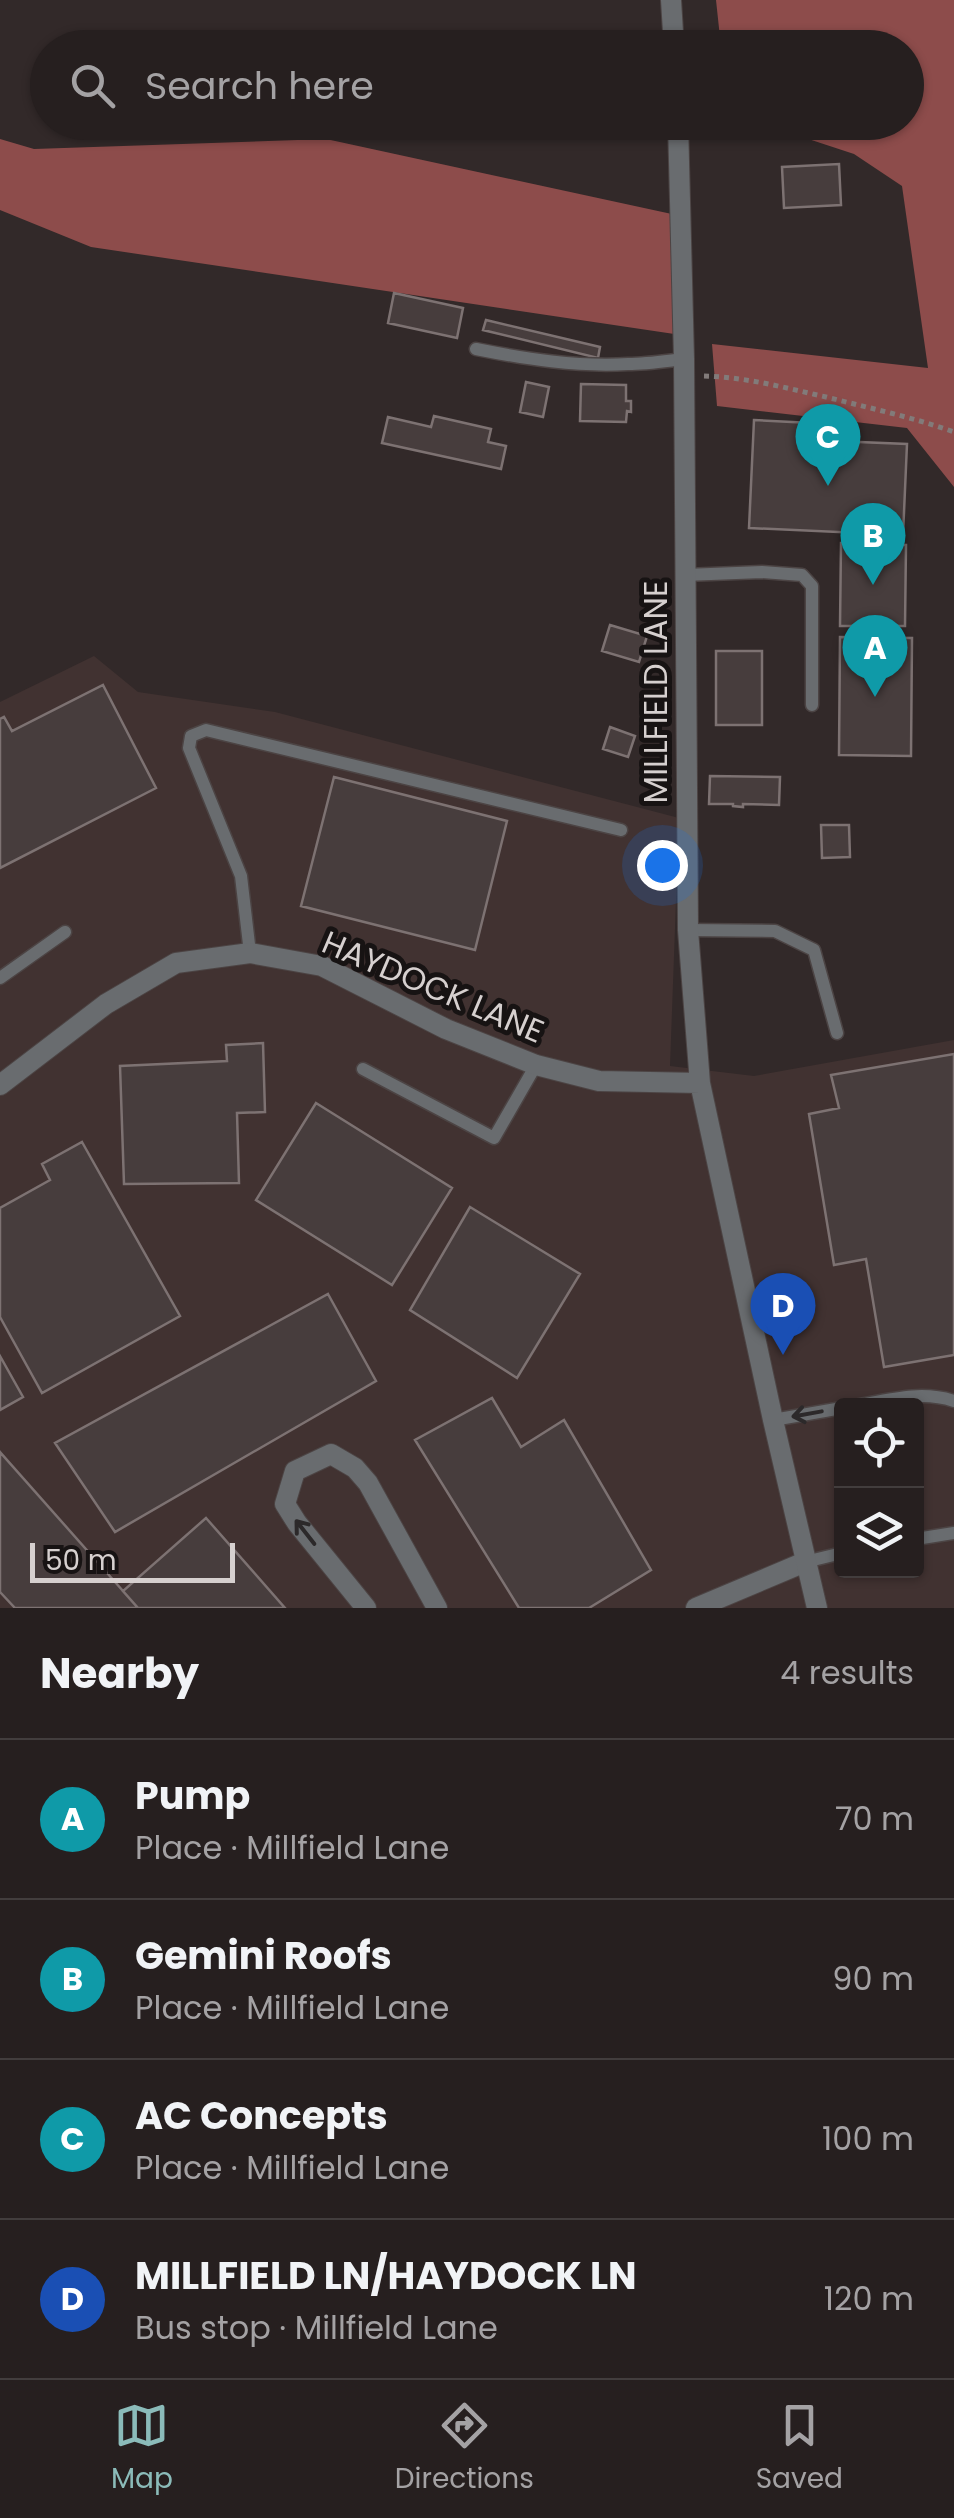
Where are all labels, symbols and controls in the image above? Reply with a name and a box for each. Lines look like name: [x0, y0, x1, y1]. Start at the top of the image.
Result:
search box: [30, 30, 924, 140]
icon: search: [65, 58, 120, 113]
text: Search here: [145, 59, 374, 112]
pin: C: [796, 404, 860, 486]
pin: B: [840, 502, 906, 585]
street label: MILLFIELD LANE: [633, 581, 678, 803]
pin: A: [842, 614, 908, 697]
your location: [637, 840, 688, 891]
street label: HAYDOCK LANE: [315, 920, 551, 1054]
pin: D: [750, 1272, 816, 1355]
map controls: [834, 1398, 924, 1578]
button: locate: [834, 1398, 924, 1488]
one-way arrow: [791, 1405, 824, 1424]
button: layers: [834, 1488, 924, 1578]
one-way arrow: [294, 1519, 315, 1546]
scale bar: [30, 1538, 235, 1582]
text: 50 m: [45, 1541, 116, 1580]
text: Nearby: [40, 1644, 199, 1703]
text: 4 results: [780, 1650, 914, 1695]
text: Pump: [135, 1769, 250, 1822]
text: A: [61, 1796, 84, 1841]
text: 70 m: [835, 1796, 914, 1841]
text: Place · Millfield Lane: [135, 1825, 449, 1870]
text: Gemini Roofs: [135, 1929, 392, 1982]
text: B: [62, 1956, 83, 2001]
text: 90 m: [832, 1956, 914, 2001]
text: Place · Millfield Lane: [135, 1985, 449, 2030]
text: AC Concepts: [135, 2089, 388, 2142]
text: C: [60, 2116, 85, 2161]
text: 100 m: [822, 2116, 914, 2161]
text: Place · Millfield Lane: [135, 2145, 449, 2190]
text: MILLFIELD LN/HAYDOCK LN: [135, 2249, 637, 2302]
text: D: [61, 2276, 84, 2321]
text: 120 m: [824, 2276, 914, 2321]
text: Bus stop · Millfield Lane: [135, 2305, 498, 2350]
tab: Map: [111, 2398, 173, 2500]
tab: Directions: [395, 2398, 534, 2500]
tab: Saved: [756, 2398, 843, 2500]

